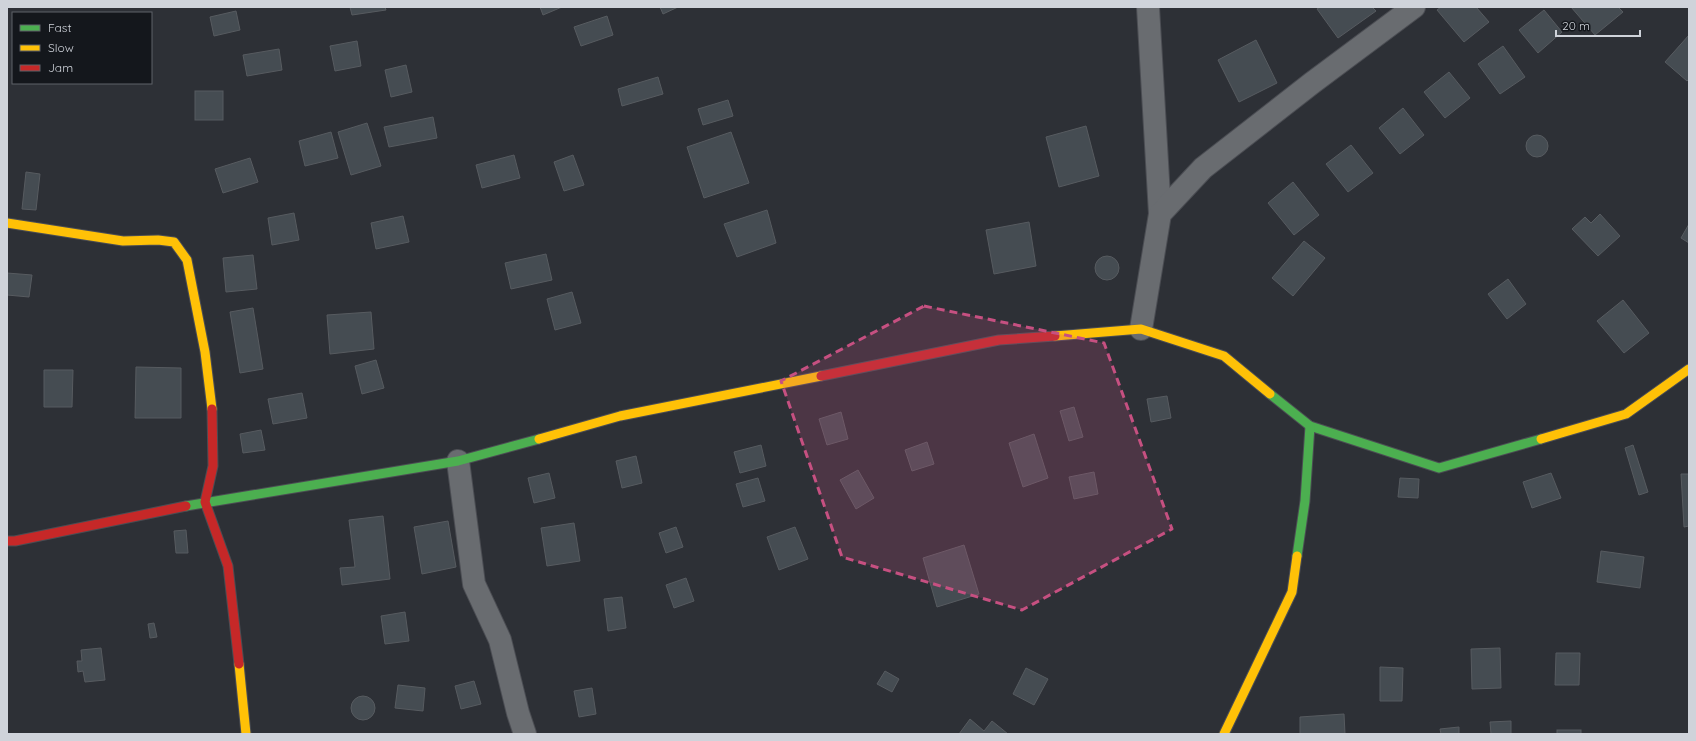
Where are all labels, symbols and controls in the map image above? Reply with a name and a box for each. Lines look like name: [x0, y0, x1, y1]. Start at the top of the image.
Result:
legend: [12, 12, 152, 84]
scale bar: [1556, 12, 1640, 38]
text: 20 m: [1562, 18, 1590, 33]
text: Fast: [48, 20, 72, 35]
text: Slow: [48, 40, 74, 55]
text: Jam: [48, 60, 73, 75]

